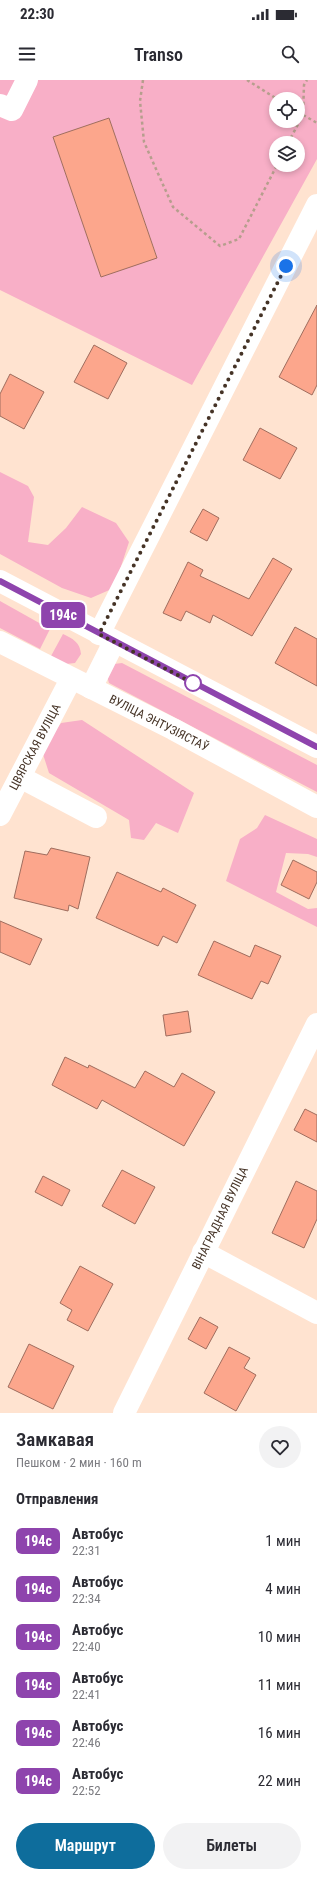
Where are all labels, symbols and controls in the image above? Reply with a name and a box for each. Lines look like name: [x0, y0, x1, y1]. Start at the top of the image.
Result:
text: 22:30: [20, 5, 54, 23]
icon: menu: [16, 43, 38, 65]
icon: search: [279, 43, 301, 65]
text: Transo: [134, 44, 183, 65]
map controls: [269, 92, 305, 172]
button: locate: [269, 92, 305, 128]
button: layers: [269, 136, 305, 172]
your location: [276, 256, 296, 276]
line badge: 194с: [35, 602, 91, 628]
text: 194с: [49, 607, 77, 623]
unlabelled marker: [184, 674, 202, 692]
street label: ВУЛІЦА ЭНТУЗІЯСТАЎ: [107, 691, 212, 754]
street label: ЦВЯРСКАЯ ВУЛІЦА: [6, 702, 64, 792]
street label: ВІНАГРАДНАЯ ВУЛІЦА: [189, 1164, 251, 1272]
button: heart: [259, 1426, 301, 1468]
text: Замкавая: [16, 1428, 94, 1451]
text: Пешком · 2 мин · 160 m: [16, 1455, 142, 1470]
text: Отправления: [16, 1490, 98, 1508]
text: Автобус: [72, 1525, 123, 1543]
text: 1 мин: [265, 1532, 301, 1550]
text: 194с: [24, 1533, 52, 1549]
text: 22:31: [72, 1543, 101, 1558]
text: Автобус: [72, 1573, 123, 1591]
text: 4 мин: [265, 1580, 301, 1598]
text: 194с: [24, 1581, 52, 1597]
text: 22:34: [72, 1591, 101, 1606]
text: Автобус: [72, 1621, 123, 1639]
text: 10 мин: [258, 1628, 301, 1646]
text: 194с: [24, 1629, 52, 1645]
text: 22:40: [72, 1639, 101, 1654]
text: Автобус: [72, 1669, 123, 1687]
text: 11 мин: [258, 1676, 301, 1694]
text: 194с: [24, 1677, 52, 1693]
text: 22:41: [72, 1687, 101, 1702]
text: Автобус: [72, 1717, 123, 1735]
text: 16 мин: [258, 1724, 301, 1742]
text: 194с: [24, 1725, 52, 1741]
text: 22:46: [72, 1735, 101, 1750]
text: Автобус: [72, 1765, 123, 1783]
text: 22 мин: [258, 1772, 301, 1790]
text: 194с: [24, 1773, 52, 1789]
text: 22:52: [72, 1783, 101, 1798]
button: Маршрут: [16, 1823, 155, 1869]
button: Билеты: [163, 1823, 301, 1869]

